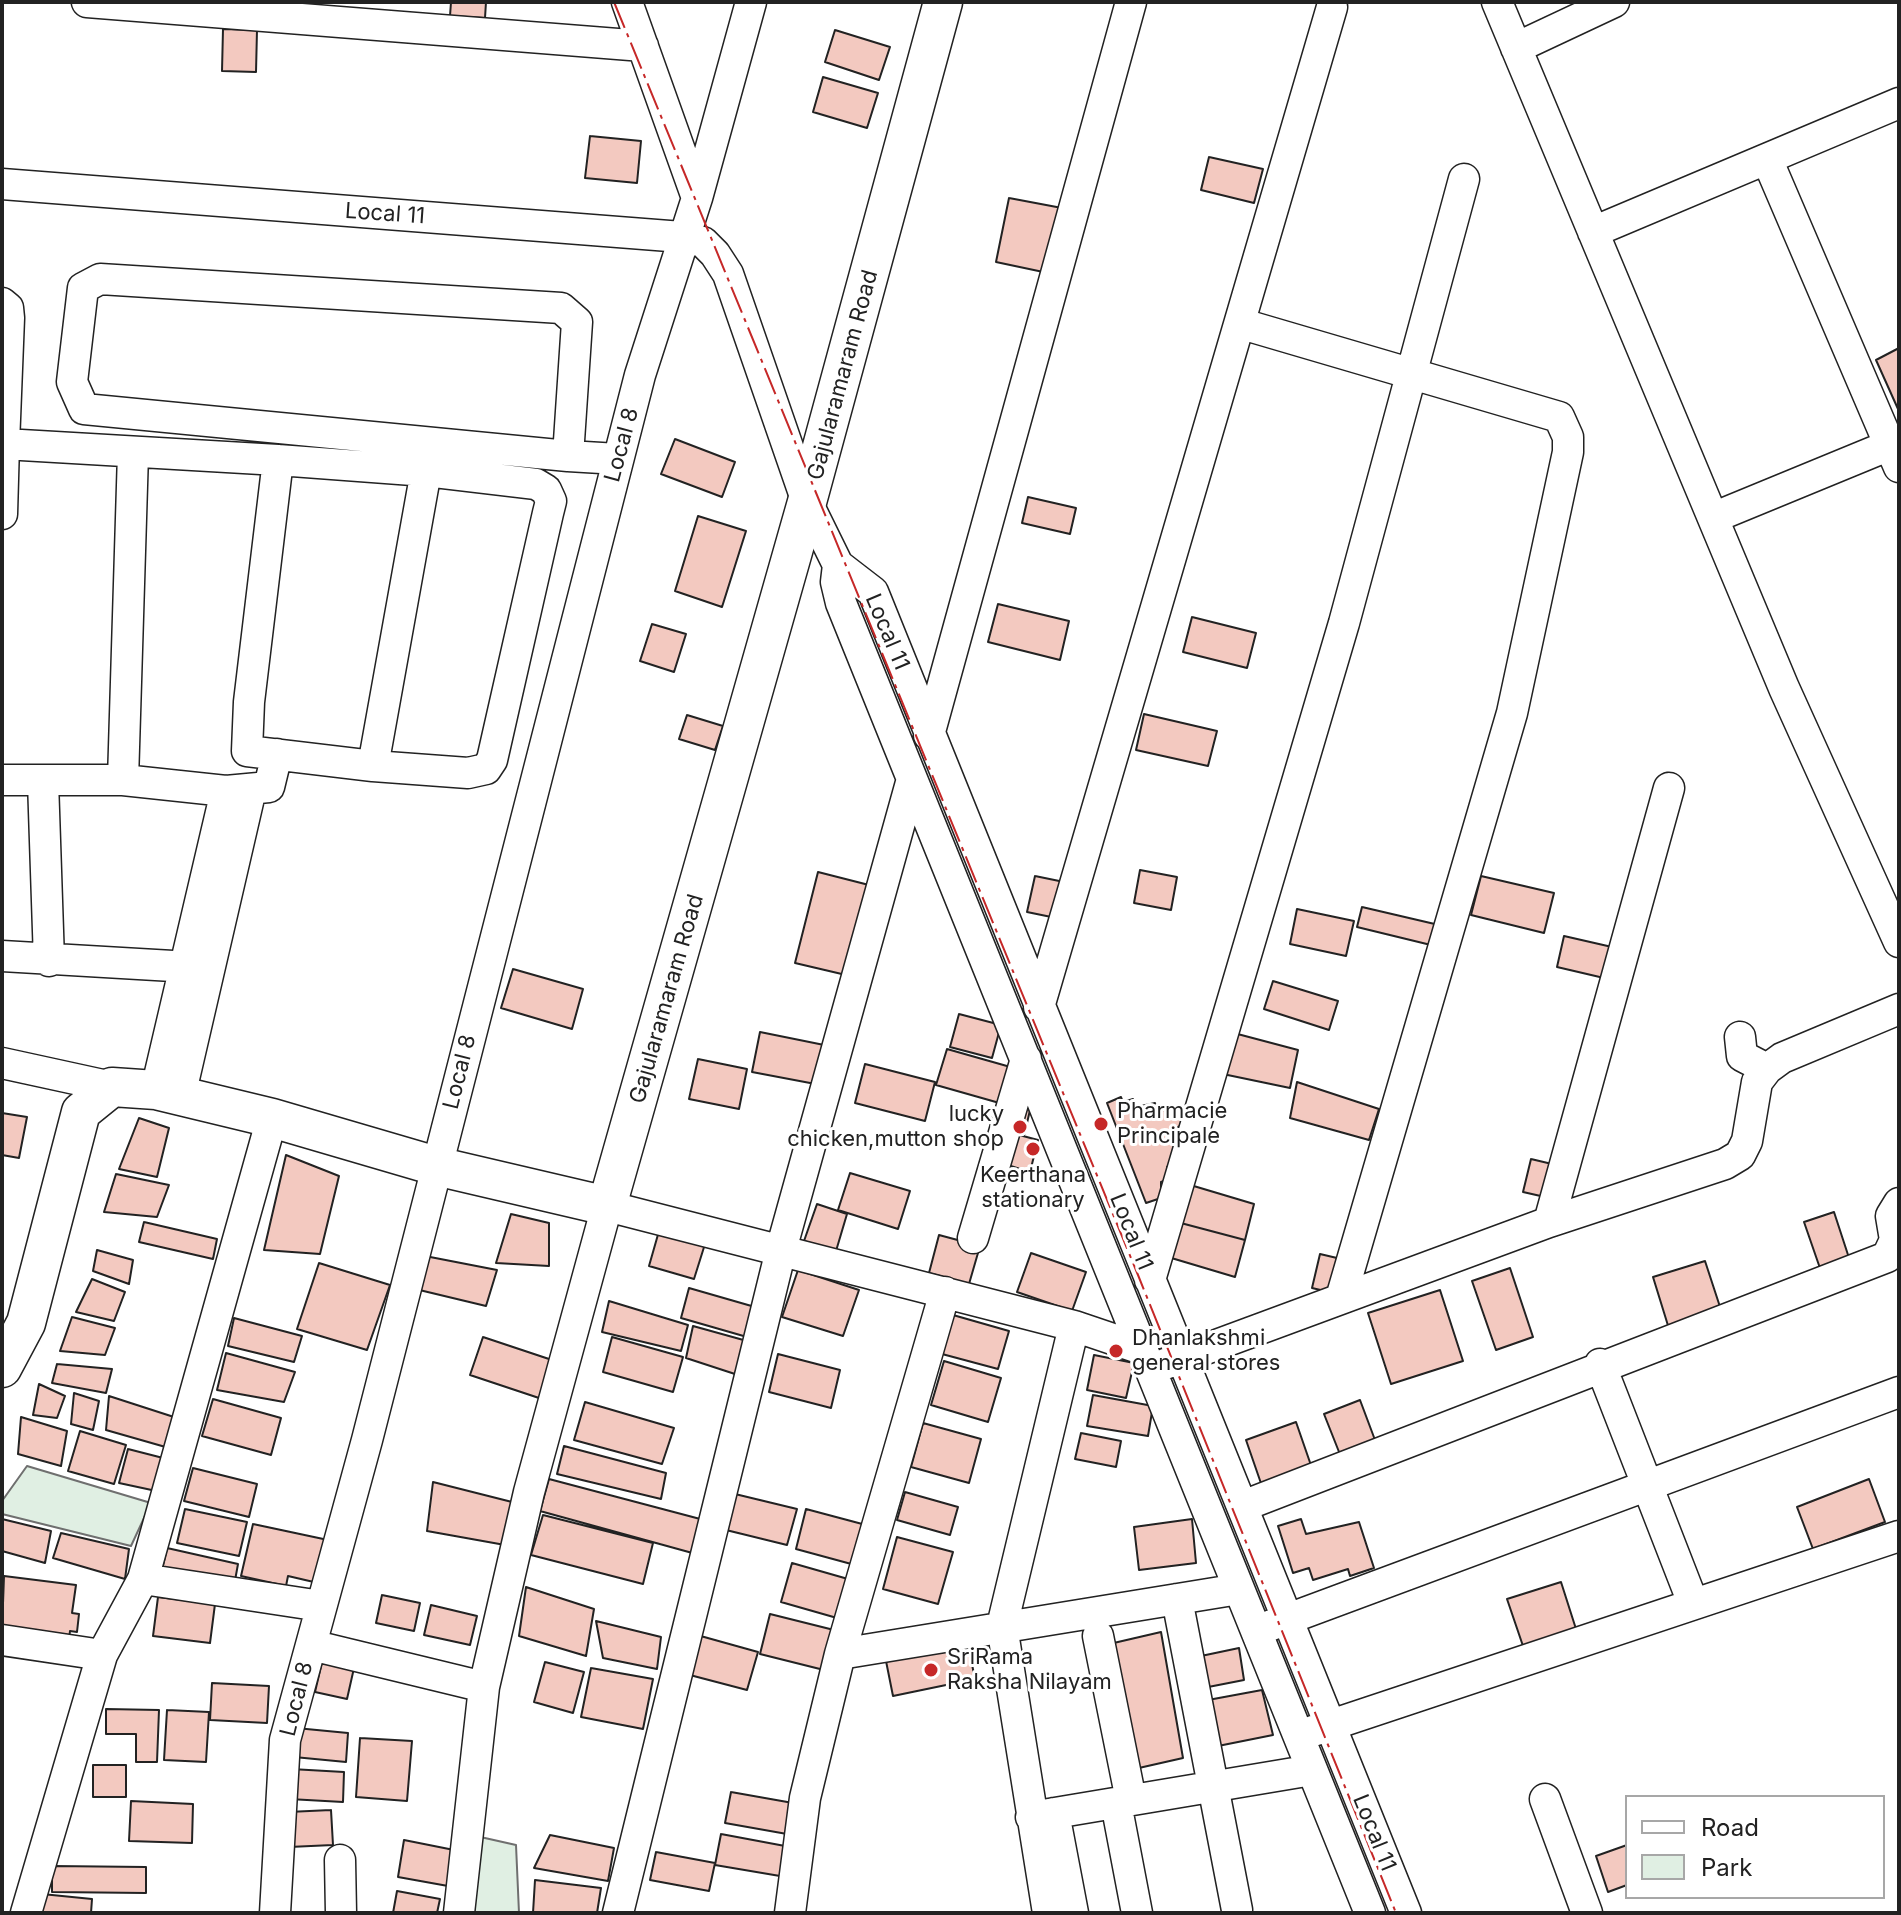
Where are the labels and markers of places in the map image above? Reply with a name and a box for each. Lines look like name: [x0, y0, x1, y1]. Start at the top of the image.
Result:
place label: Pharmacie Principale: [1117, 1098, 1227, 1150]
place label: lucky chicken,mutton shop: [787, 1101, 1004, 1152]
marker: Pharmacie Principale: [1092, 1115, 1110, 1133]
marker: lucky chicken,mutton shop: [1011, 1118, 1029, 1136]
marker: Keerthana stationary: [1024, 1140, 1042, 1158]
place label: Keerthana stationary: [980, 1162, 1086, 1214]
place label: Dhanlakshmi general stores: [1132, 1325, 1280, 1376]
marker: Dhanlakshmi general stores: [1107, 1342, 1125, 1360]
place label: SriRama Raksha Nilayam: [947, 1644, 1112, 1696]
marker: SriRama Raksha Nilayam: [922, 1661, 940, 1679]

